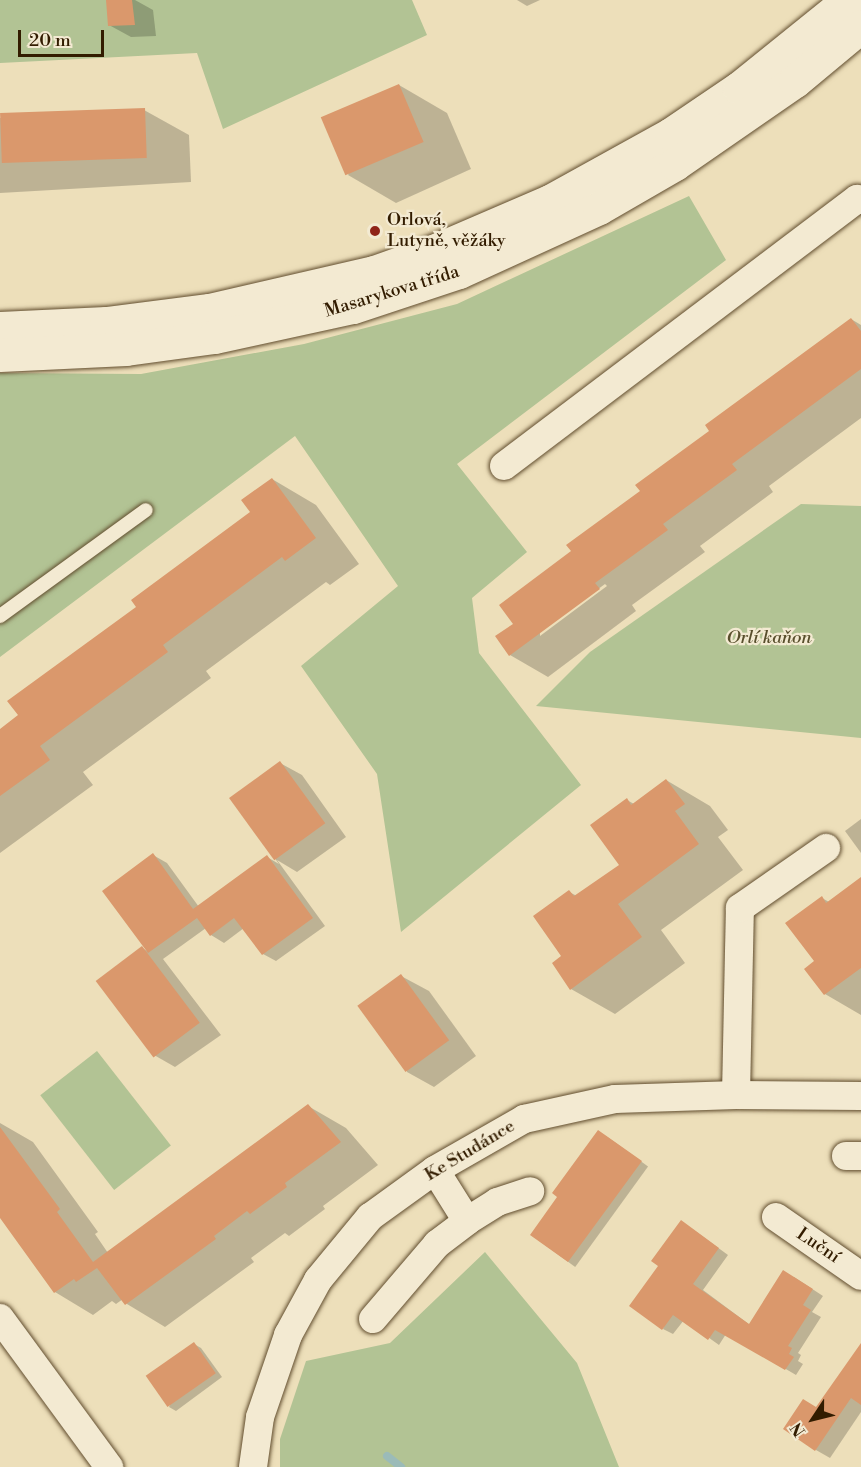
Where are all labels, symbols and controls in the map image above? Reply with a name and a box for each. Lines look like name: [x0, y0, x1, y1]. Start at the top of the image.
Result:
scale bar: [21, 18, 106, 56]
text: 20 m: [29, 29, 71, 52]
place label: Orlová, Lutyně, věžáky: [387, 210, 505, 252]
marker: Orlová, Lutyně, věžáky: [368, 224, 382, 238]
street label: Masarykova třída: [322, 261, 462, 323]
park label: Orlí kaňon: [726, 627, 812, 649]
street label: Ke Studánce: [421, 1116, 519, 1186]
street label: Luční: [792, 1224, 844, 1268]
north arrow: [783, 1389, 843, 1449]
text: N: [786, 1418, 810, 1440]

